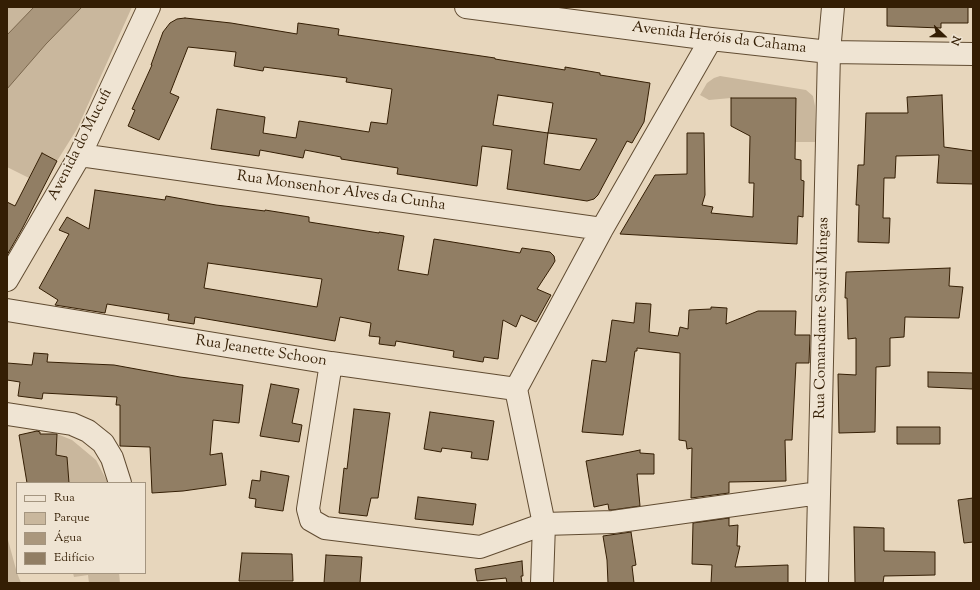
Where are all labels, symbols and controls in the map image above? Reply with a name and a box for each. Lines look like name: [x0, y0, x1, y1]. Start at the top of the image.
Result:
north arrow: [924, 16, 964, 56]
street label: Avenida Heróis da Cahama: [631, 19, 807, 59]
text: N: [946, 33, 964, 48]
street label: Avenida do Mucufi: [45, 86, 117, 204]
street label: Rua Monsenhor Alves da Cunha: [236, 168, 446, 216]
street label: Rua Comandante Saydi Mingas: [812, 217, 834, 419]
street label: Rua Jeanette Schoon: [194, 333, 328, 371]
legend: [16, 482, 146, 574]
text: Rua: [54, 489, 75, 507]
text: Parque: [54, 509, 90, 527]
text: Água: [54, 529, 82, 547]
text: Edifício: [54, 549, 94, 567]

